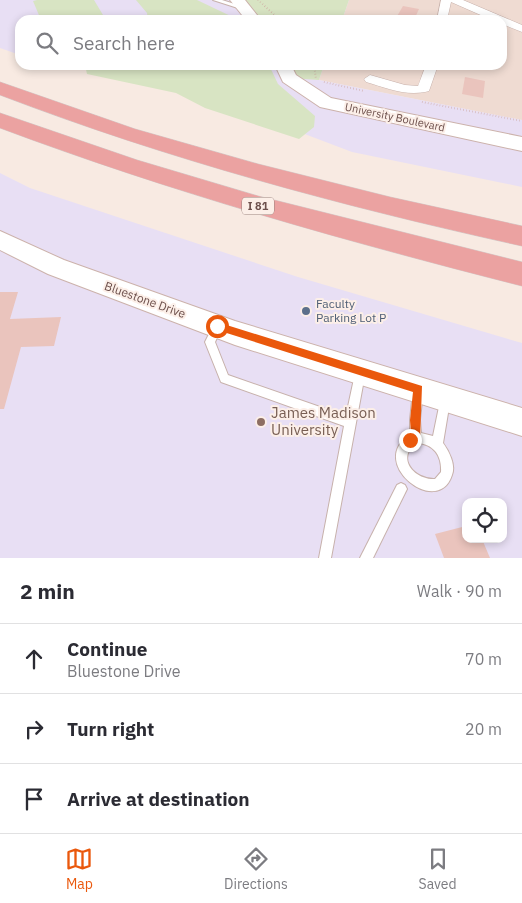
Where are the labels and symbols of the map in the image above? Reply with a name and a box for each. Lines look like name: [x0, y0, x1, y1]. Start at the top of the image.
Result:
street label: University Boulevard: [344, 100, 446, 134]
road number: I 81: [242, 198, 274, 215]
street label: Bluestone Drive: [103, 278, 188, 321]
place label: Faculty Parking Lot P: [316, 296, 386, 325]
marker: Faculty Parking Lot P: [300, 305, 312, 317]
route start: [206, 315, 229, 338]
place label: James Madison University: [271, 403, 376, 439]
marker: James Madison University: [255, 416, 267, 428]
route end: [399, 429, 422, 452]

